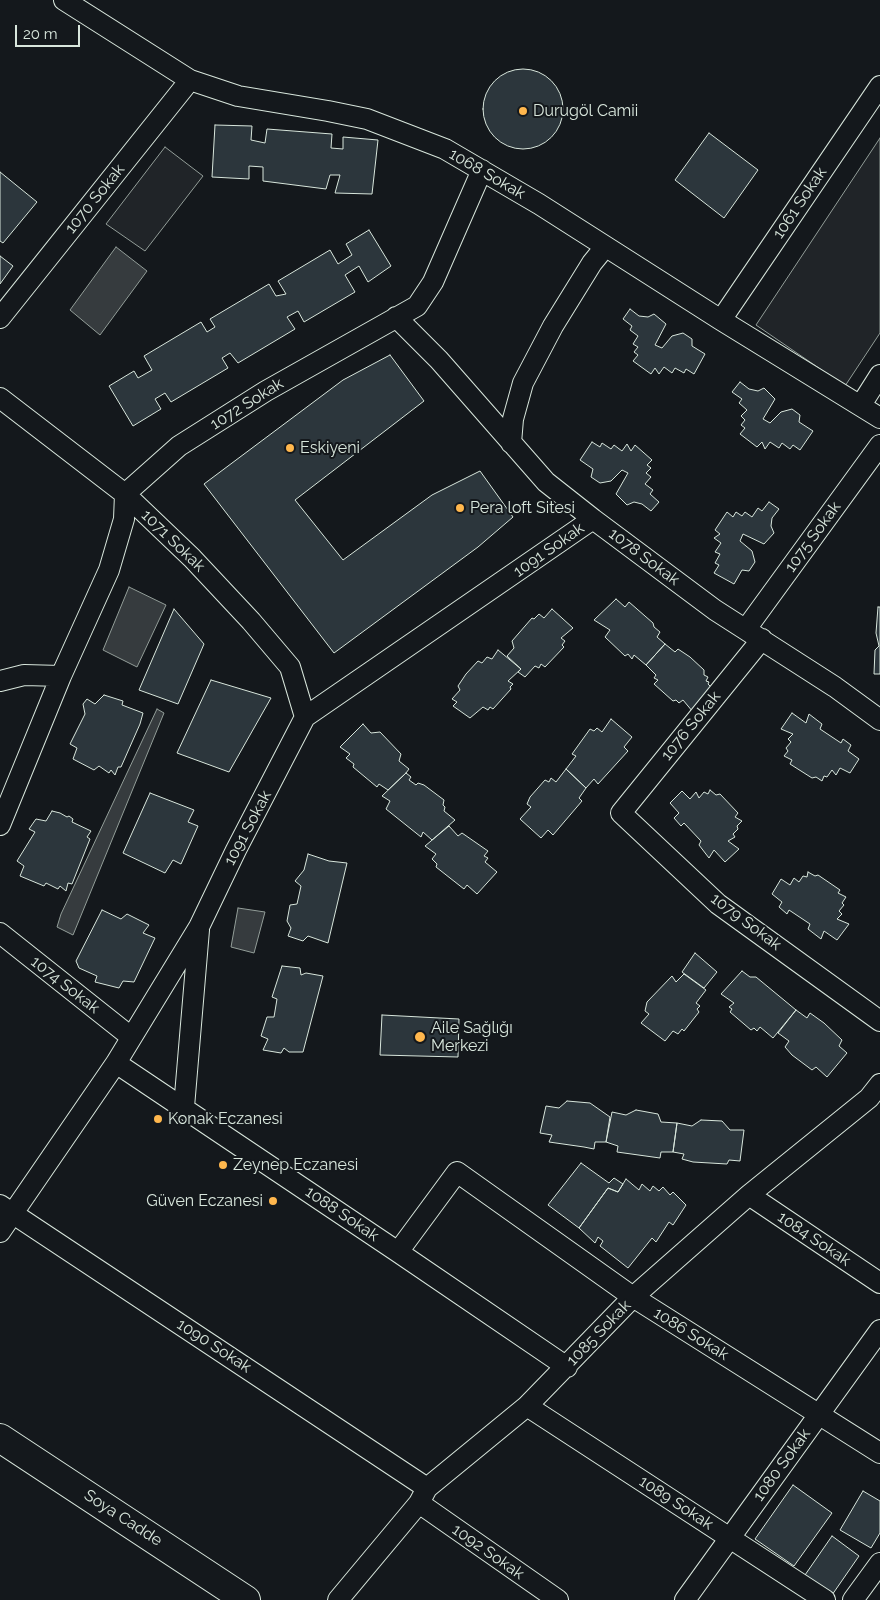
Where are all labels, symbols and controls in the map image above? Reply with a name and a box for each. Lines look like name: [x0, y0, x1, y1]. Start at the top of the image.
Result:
scale bar: [18, 15, 82, 47]
text: 20 m: [23, 25, 58, 43]
place label: Durugöl Camii: [533, 101, 638, 121]
marker: Durugöl Camii: [517, 105, 529, 117]
street label: 1068 Sokak: [446, 145, 528, 203]
street label: 1070 Sokak: [61, 160, 129, 238]
street label: 1061 Sokak: [769, 164, 831, 242]
street label: 1072 Sokak: [207, 374, 287, 434]
place label: Eskiyeni: [300, 438, 360, 458]
marker: Eskiyeni: [284, 442, 296, 454]
place label: Pera loft Sitesi: [470, 498, 575, 518]
street label: 1075 Sokak: [781, 498, 845, 576]
marker: Pera loft Sitesi: [454, 502, 466, 514]
street label: 1071 Sokak: [137, 506, 209, 576]
street label: 1091 Sokak: [510, 519, 588, 581]
street label: 1078 Sokak: [605, 524, 683, 590]
street label: 1076 Sokak: [657, 687, 725, 765]
street label: 1091 Sokak: [220, 787, 276, 869]
street label: 1079 Sokak: [707, 889, 785, 955]
street label: 1074 Sokak: [27, 952, 103, 1018]
place label: Aile Sağlığı Merkezi: [431, 1018, 513, 1056]
marker: Aile Sağlığı Merkezi: [413, 1030, 427, 1044]
place label: Konak Eczanesi: [168, 1109, 283, 1129]
marker: Konak Eczanesi: [152, 1113, 164, 1125]
place label: Zeynep Eczanesi: [233, 1155, 358, 1175]
marker: Zeynep Eczanesi: [217, 1159, 229, 1171]
street label: 1088 Sokak: [302, 1182, 382, 1246]
place label: Güven Eczanesi: [146, 1191, 263, 1211]
marker: Güven Eczanesi: [267, 1195, 279, 1207]
street label: 1084 Sokak: [774, 1208, 854, 1270]
street label: 1085 Sokak: [563, 1296, 635, 1370]
street label: 1086 Sokak: [650, 1303, 732, 1365]
street label: 1090 Sokak: [173, 1315, 255, 1377]
street label: 1080 Sokak: [749, 1425, 815, 1505]
street label: 1089 Sokak: [635, 1472, 717, 1534]
street label: Soya Cadde: [80, 1486, 166, 1550]
street label: 1092 Sokak: [448, 1520, 528, 1584]

